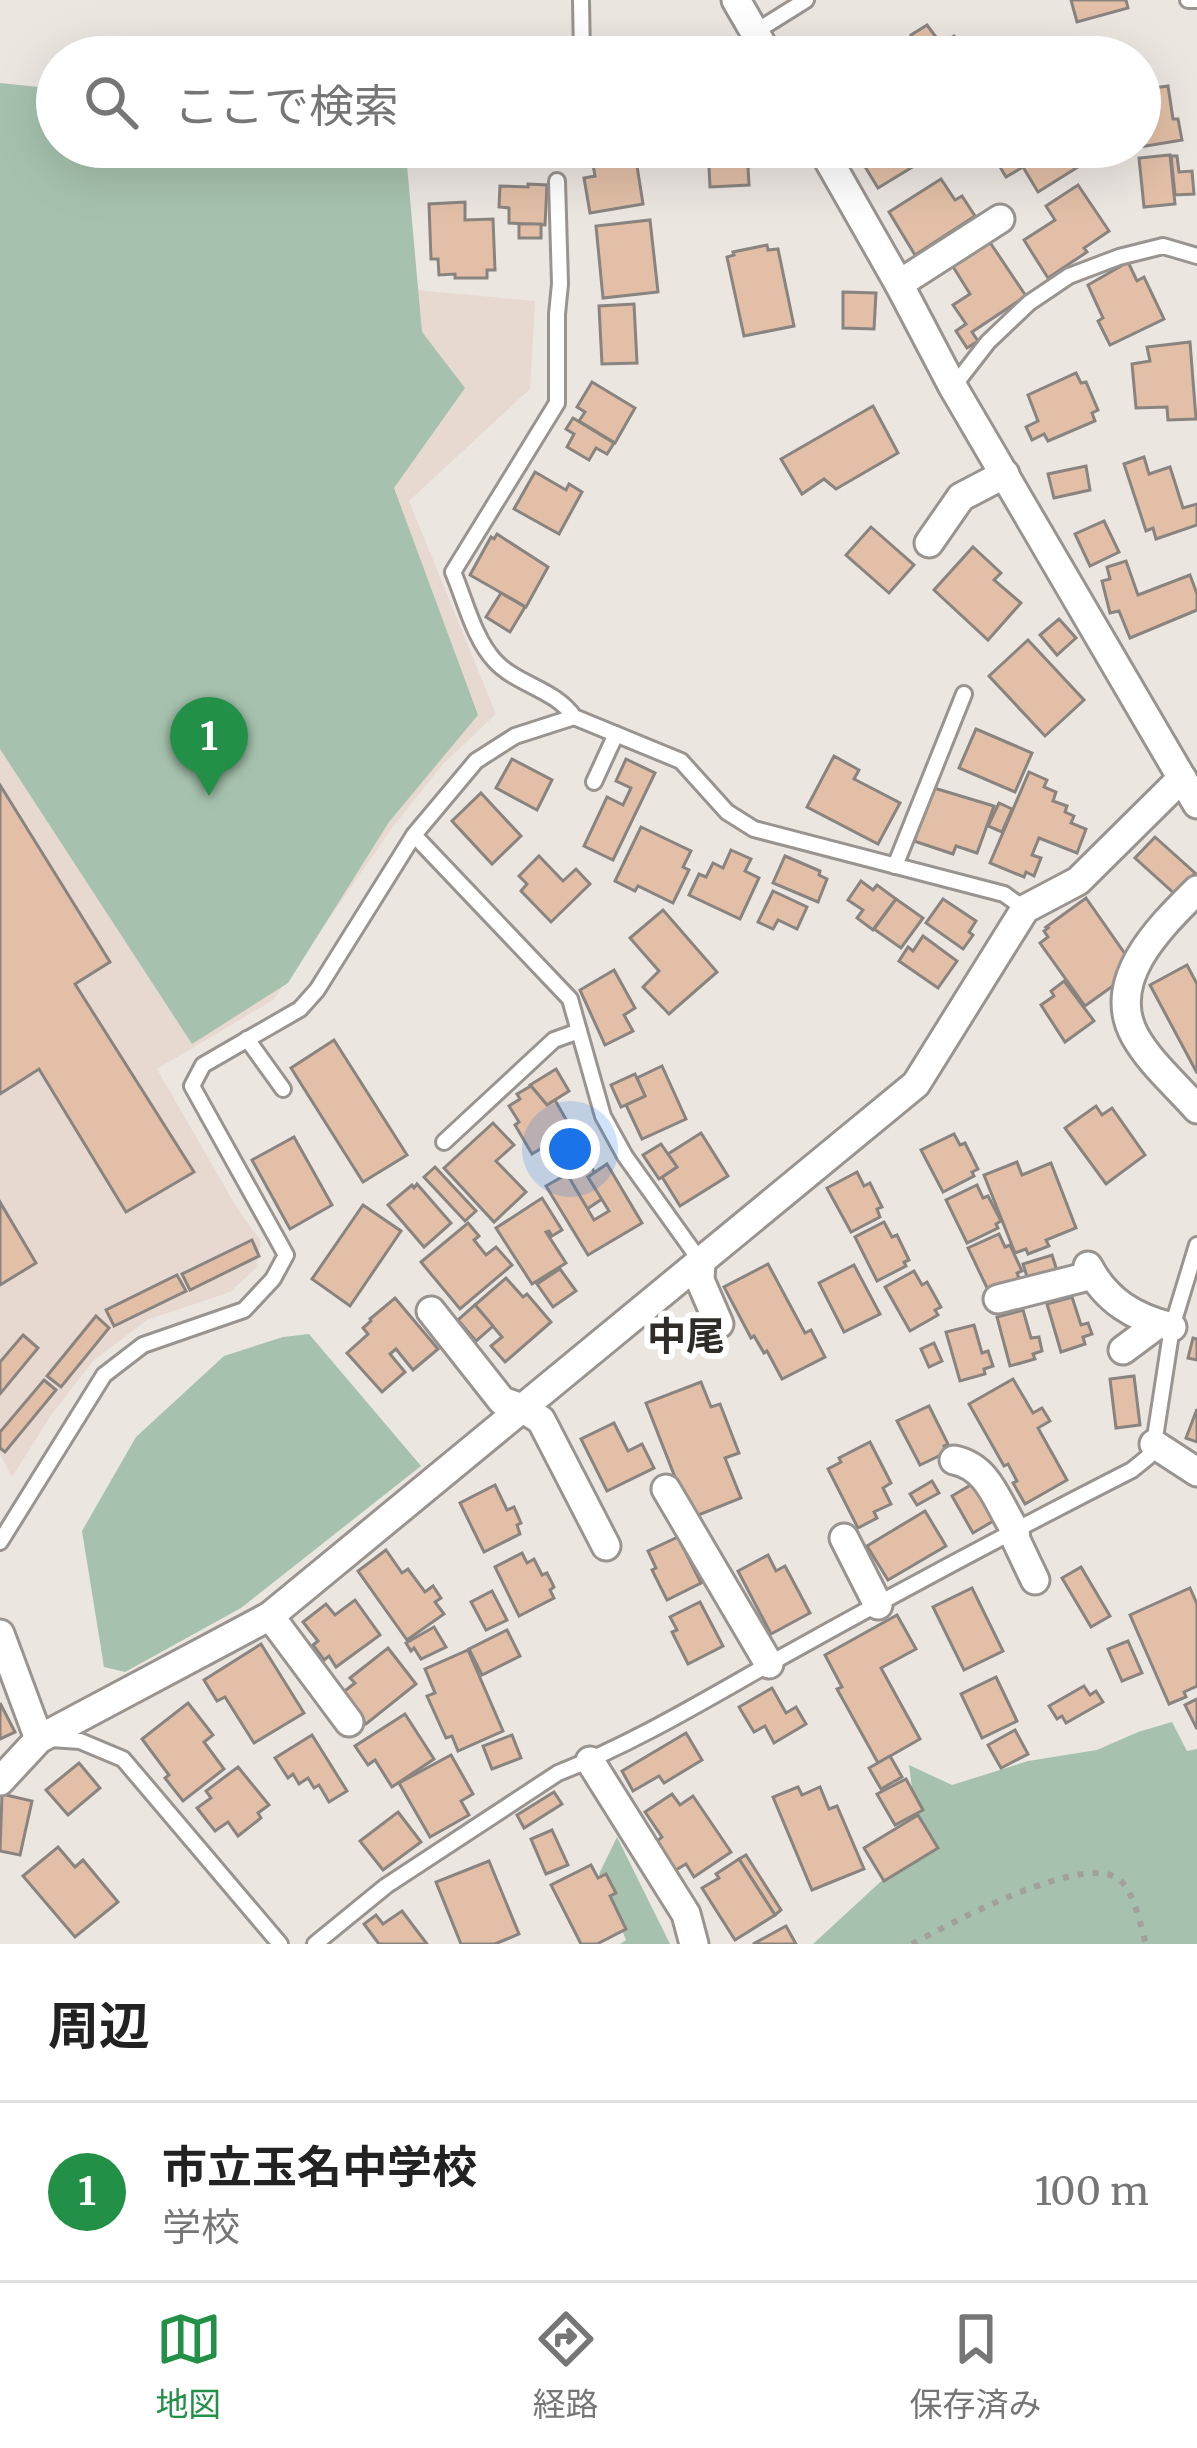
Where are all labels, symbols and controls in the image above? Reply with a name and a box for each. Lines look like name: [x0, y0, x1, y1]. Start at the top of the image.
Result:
search box: [36, 36, 1161, 168]
icon: search: [78, 69, 144, 135]
text: ここで検索: [174, 78, 399, 134]
pin: 1: [170, 697, 248, 796]
your location: [540, 1119, 600, 1179]
district label: 中尾: [647, 1312, 725, 1361]
text: 周辺: [48, 1994, 150, 2058]
text: 市立玉名中学校: [162, 2139, 477, 2195]
text: 1: [78, 2167, 96, 2216]
text: 100 m: [1034, 2167, 1149, 2216]
text: 学校: [162, 2203, 240, 2252]
tab: 地図: [156, 2306, 222, 2426]
tab: 経路: [533, 2306, 599, 2426]
tab: 保存済み: [910, 2306, 1042, 2426]

